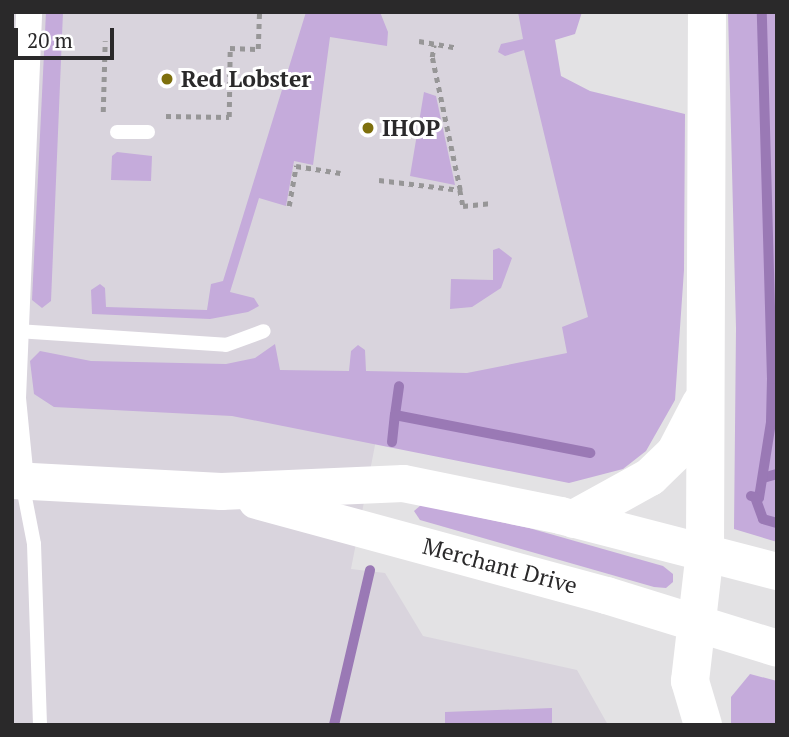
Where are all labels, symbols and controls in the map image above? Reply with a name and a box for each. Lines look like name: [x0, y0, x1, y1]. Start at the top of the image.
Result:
scale bar: [18, 14, 117, 58]
text: 20 m: [27, 26, 73, 54]
place label: Red Lobster: [181, 65, 311, 93]
marker: Red Lobster: [159, 71, 175, 87]
place label: IHOP: [382, 114, 440, 142]
marker: IHOP: [360, 120, 376, 136]
street label: Merchant Drive: [420, 532, 580, 600]

